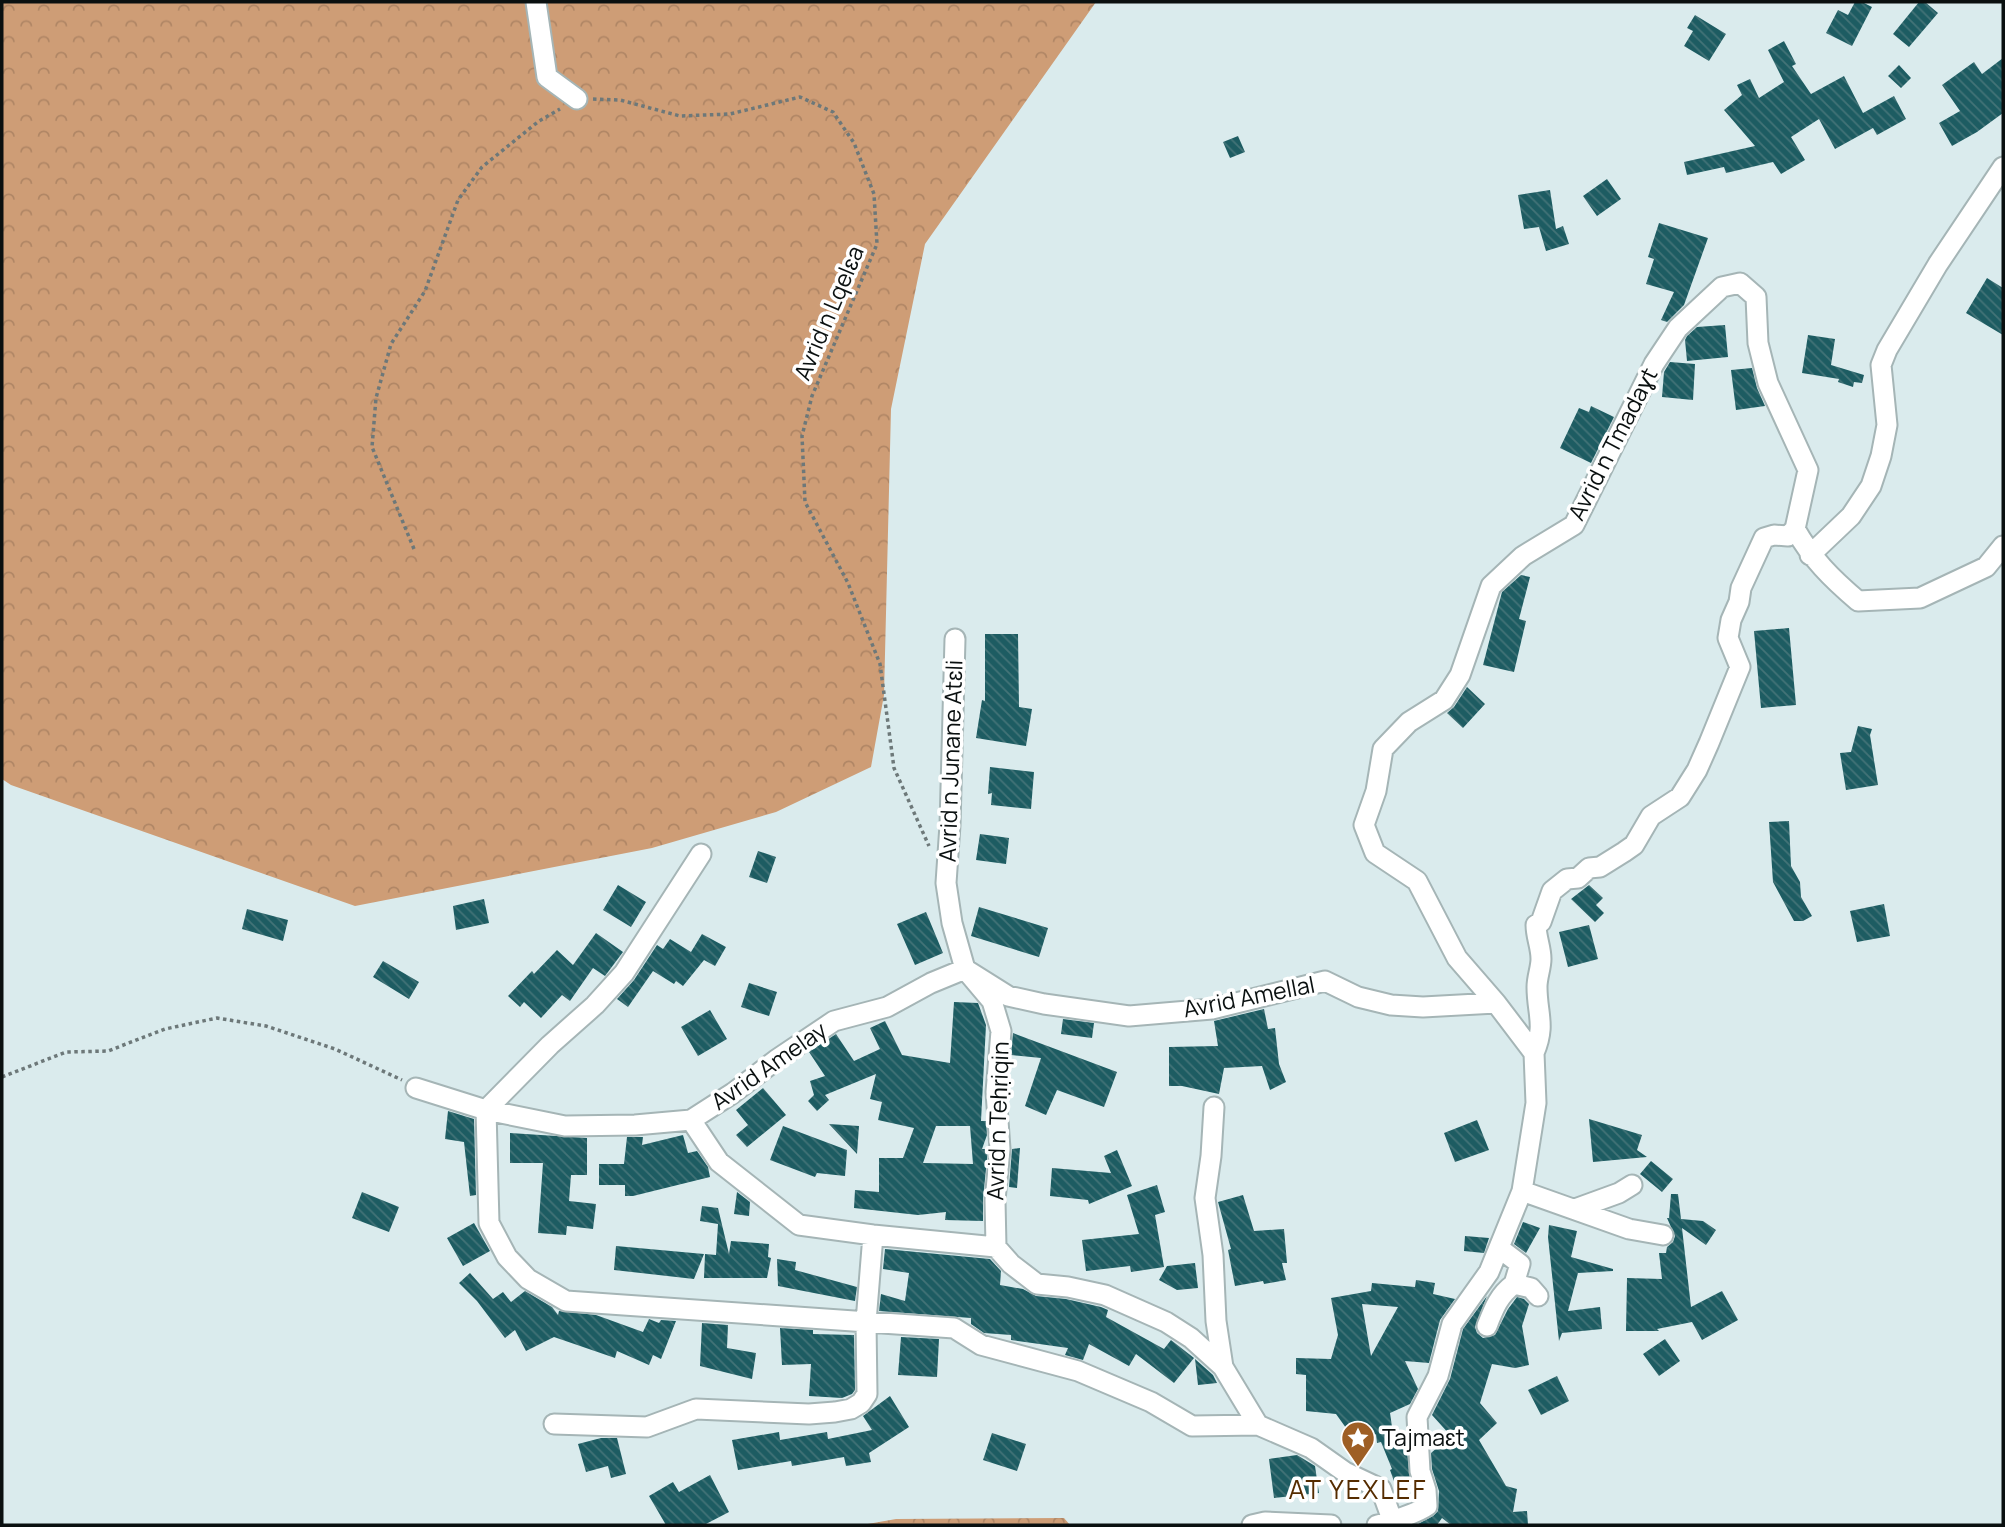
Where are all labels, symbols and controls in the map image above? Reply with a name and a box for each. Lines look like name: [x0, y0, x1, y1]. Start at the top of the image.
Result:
street label: Avrid n Lqelɛa: [785, 241, 871, 385]
street label: Avrid n Tmadaɣt: [1560, 362, 1664, 525]
street label: Avrid n Junane Atɛli: [930, 659, 970, 863]
street label: Avrid Amellal: [1180, 968, 1317, 1024]
street label: Avrid Amelay: [704, 1014, 833, 1117]
street label: Avrid n Teḥṛiqin: [978, 1041, 1016, 1201]
place icon: Tajmaɛt: [1339, 1419, 1377, 1468]
place label: Tajmaɛt: [1382, 1421, 1465, 1453]
district label: AT YEXLEF: [1288, 1471, 1428, 1507]

